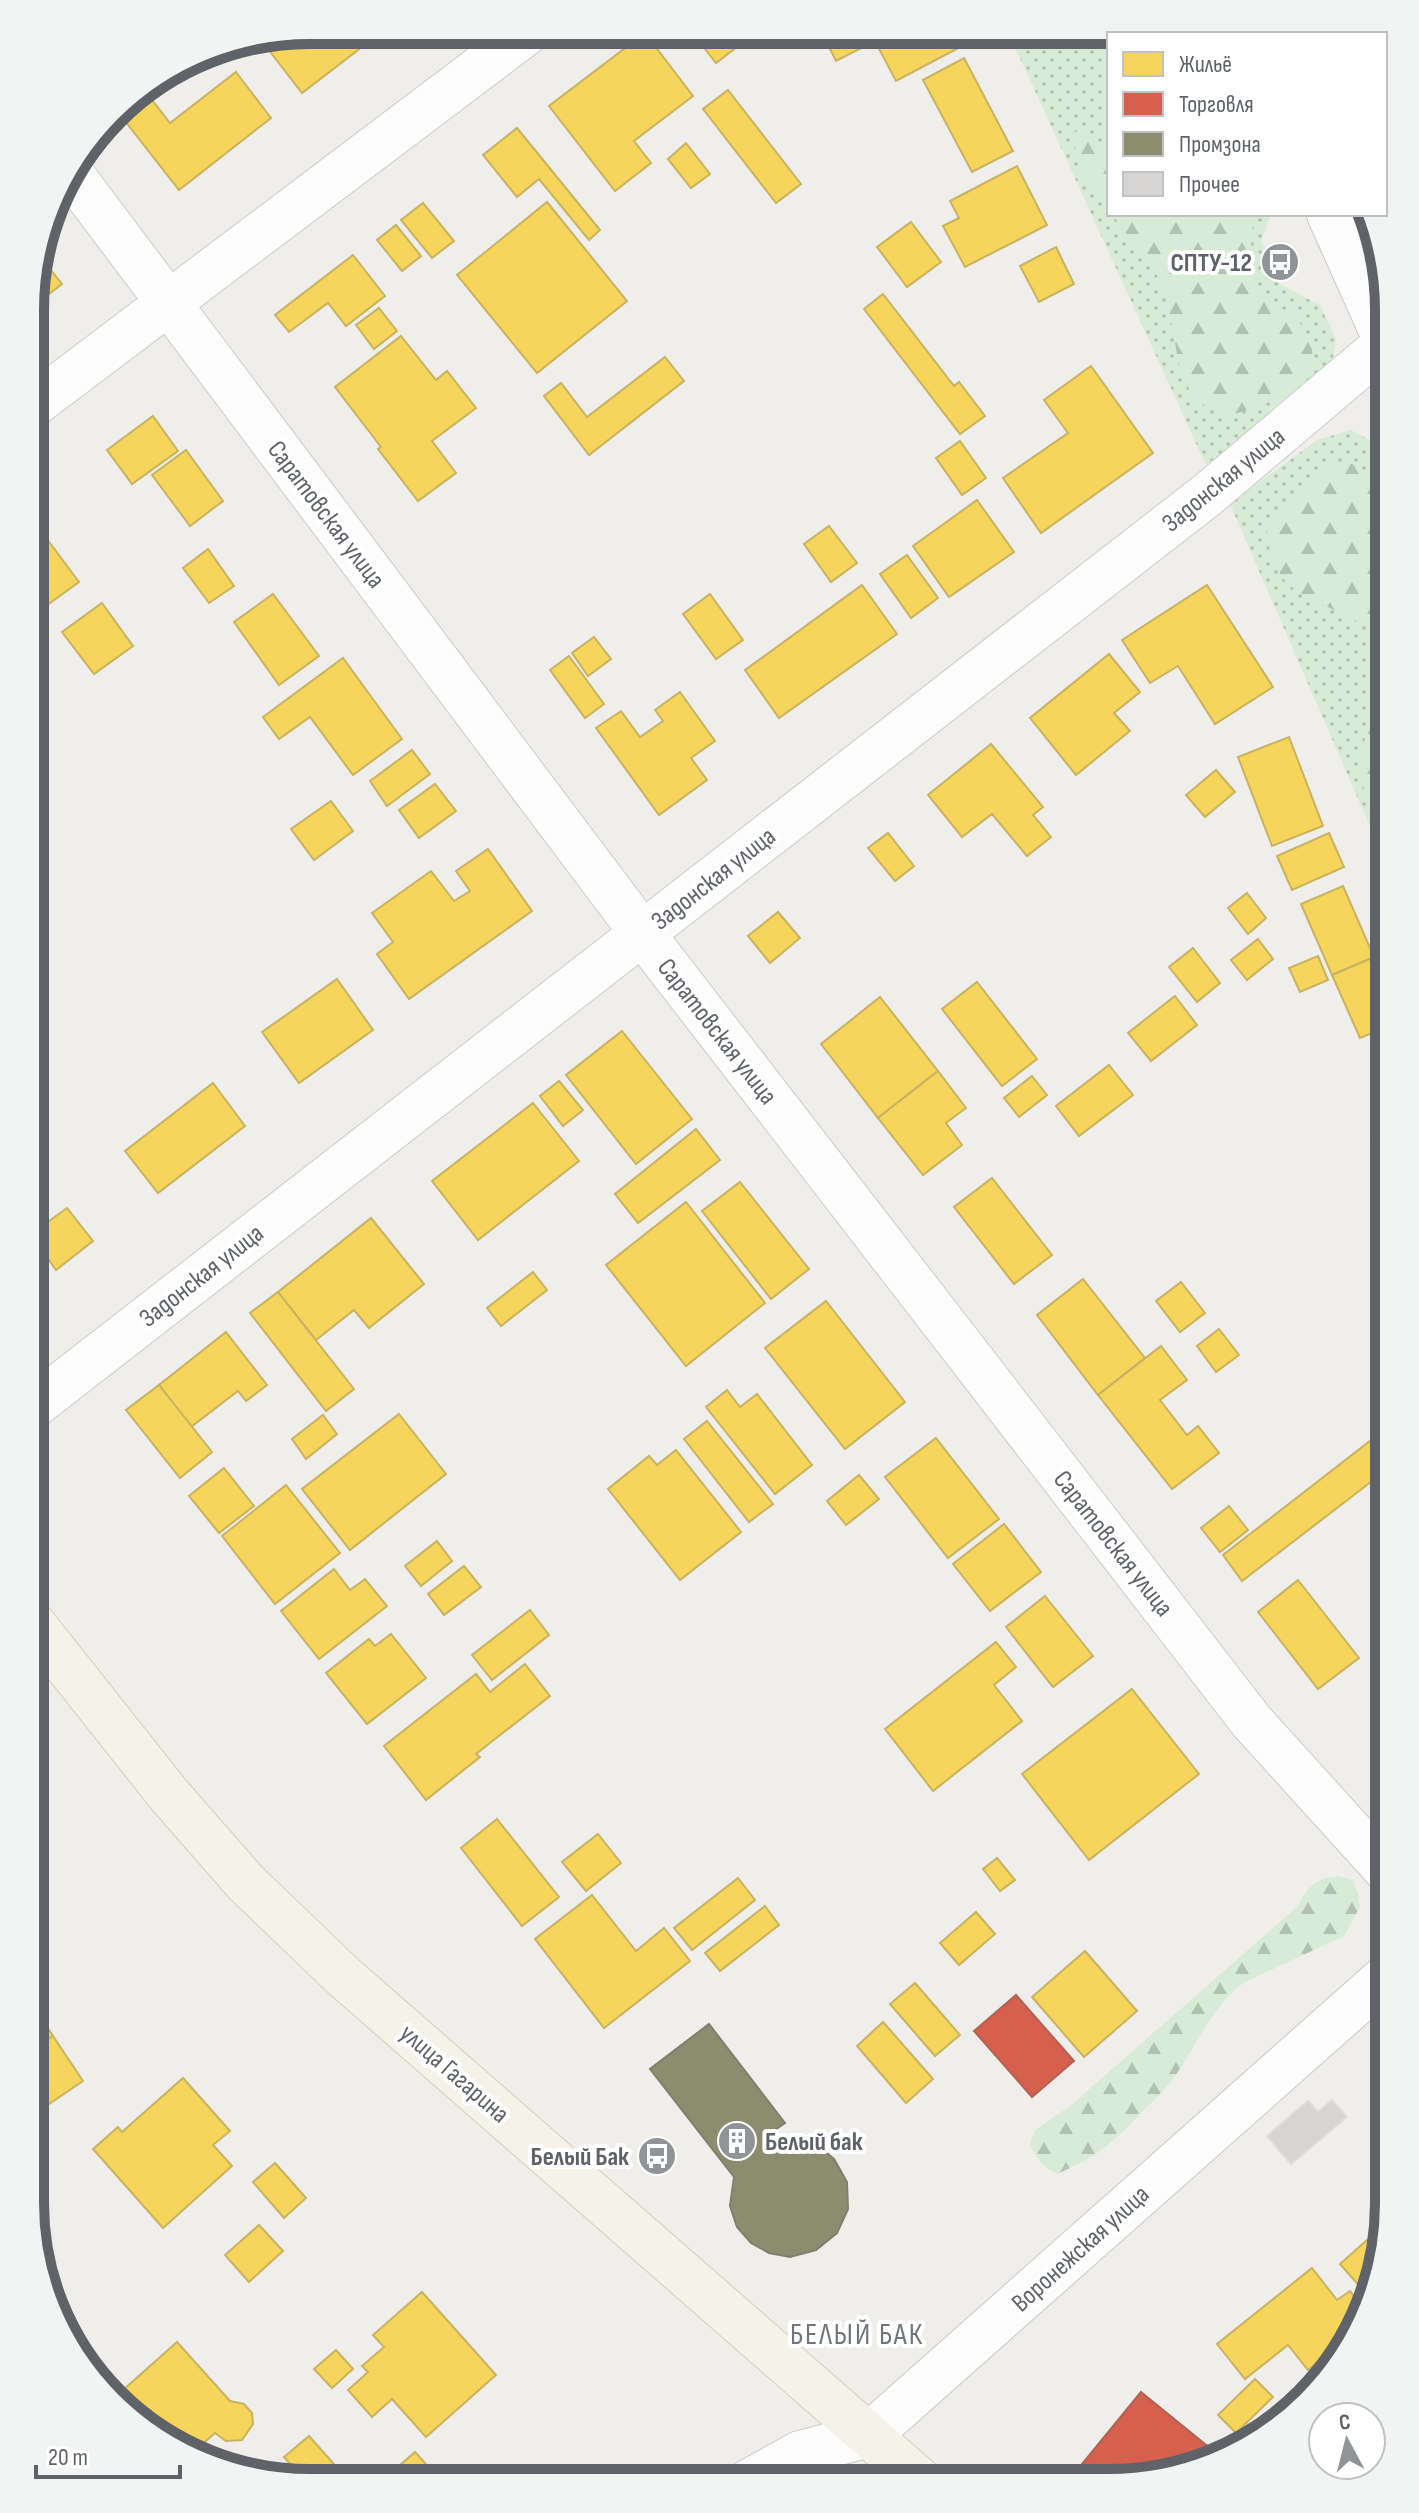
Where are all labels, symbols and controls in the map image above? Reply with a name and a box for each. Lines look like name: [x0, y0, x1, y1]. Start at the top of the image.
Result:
legend: [1107, 32, 1387, 216]
text: Жильё: [1179, 50, 1232, 79]
text: Торговля: [1179, 90, 1254, 119]
text: Промзона: [1179, 130, 1261, 159]
text: Прочее: [1179, 170, 1240, 199]
bus stop icon: СПТУ-12: [1259, 241, 1301, 283]
place label: СПТУ-12: [1171, 248, 1252, 279]
street label: Задонская улица: [1156, 421, 1292, 539]
street label: Саратовская улица: [260, 435, 391, 595]
street label: Задонская улица: [646, 821, 782, 937]
street label: Саратовская улица: [650, 953, 783, 1111]
street label: Задонская улица: [134, 1218, 270, 1334]
street label: Саратовская улица: [1046, 1465, 1179, 1623]
street label: улица Гагарина: [393, 2018, 515, 2130]
building icon: Белый бак: [716, 2120, 758, 2162]
place label: Белый бак: [765, 2127, 863, 2158]
bus stop icon: Белый Бак: [636, 2135, 678, 2177]
place label: Белый Бак: [531, 2142, 629, 2173]
street label: Воронежская улица: [1006, 2179, 1156, 2319]
district label: БЕЛЫЙ БАК: [790, 2317, 924, 2353]
north arrow: [1307, 2401, 1387, 2481]
text: С: [1337, 2409, 1352, 2437]
scale bar: [36, 2429, 180, 2479]
text: 20 m: [48, 2443, 88, 2472]

